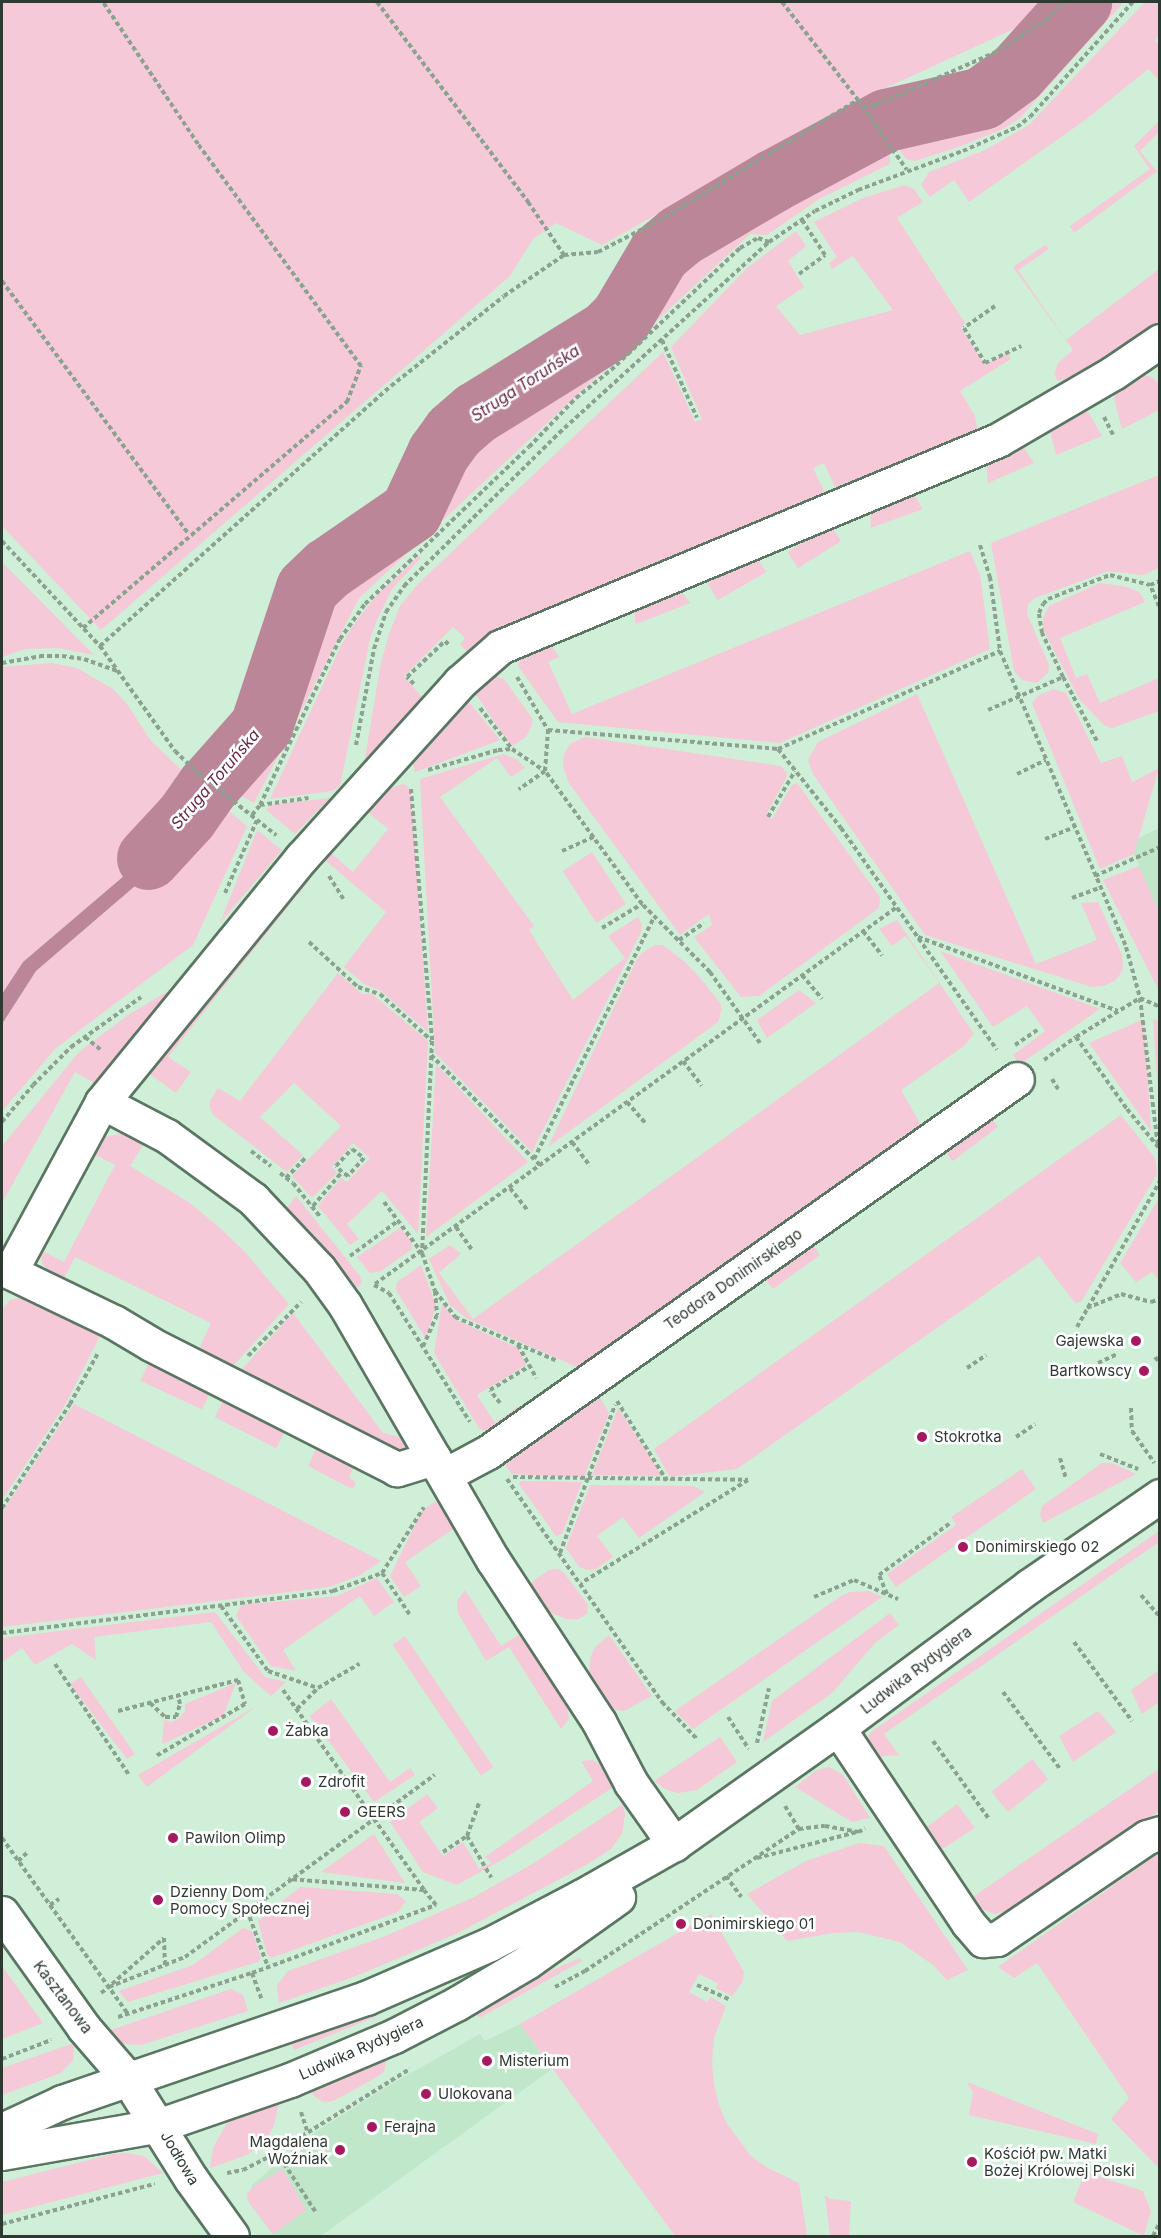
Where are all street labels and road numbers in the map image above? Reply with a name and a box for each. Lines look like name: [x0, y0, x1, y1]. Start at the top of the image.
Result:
street label: Teodora Donimirskiego: [661, 1225, 805, 1333]
street label: Ludwika Rydygiera: [857, 1622, 975, 1718]
street label: Kasztanowa: [30, 1957, 96, 2037]
street label: Ludwika Rydygiera: [296, 2012, 426, 2084]
street label: Jodłowa: [157, 2128, 203, 2188]

